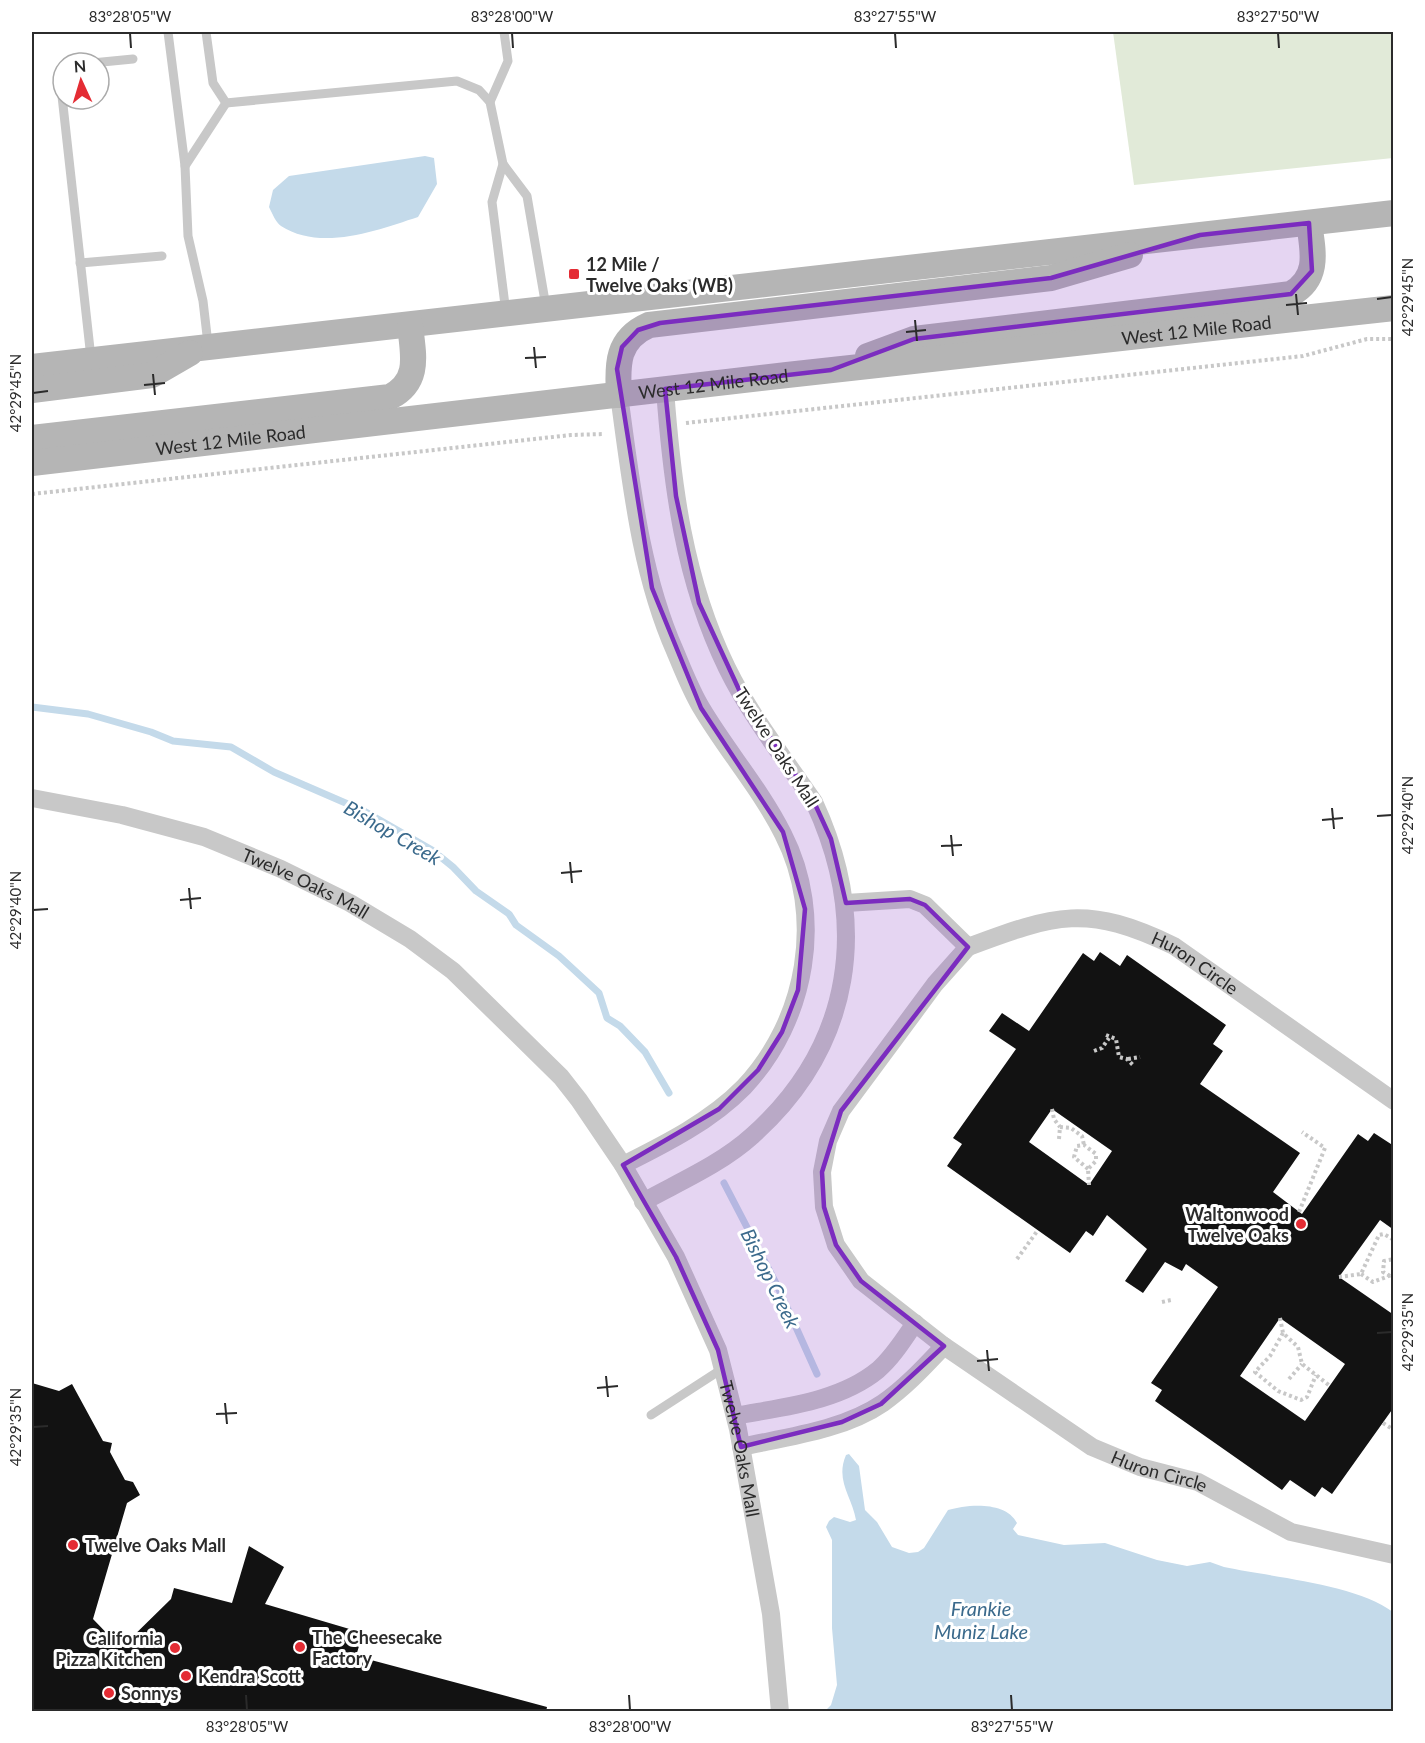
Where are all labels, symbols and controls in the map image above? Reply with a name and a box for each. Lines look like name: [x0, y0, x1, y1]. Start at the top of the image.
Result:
text: 83°28'05"W: [89, 7, 172, 25]
text: 83°28'00"W: [471, 7, 554, 25]
text: 83°27'55"W: [854, 7, 937, 25]
text: 83°27'50"W: [1237, 7, 1320, 25]
north arrow: [51, 51, 111, 111]
text: N: [73, 56, 87, 75]
place label: 12 Mile / Twelve Oaks (WB): [586, 253, 733, 296]
text: 42°29'45"N: [1398, 258, 1416, 336]
marker: 12 Mile / Twelve Oaks (WB): [567, 267, 581, 281]
street label: West 12 Mile Road: [1120, 311, 1273, 349]
text: 42°29'45"N: [6, 354, 24, 432]
street label: West 12 Mile Road: [637, 364, 790, 403]
street label: West 12 Mile Road: [155, 420, 307, 459]
street label: Twelve Oaks Mall: [730, 683, 824, 811]
text: 42°29'40"N: [1398, 776, 1416, 854]
water label: Bishop Creek: [340, 795, 446, 870]
street label: Twelve Oaks Mall: [239, 843, 373, 923]
text: 42°29'40"N: [6, 871, 24, 949]
street label: Huron Circle: [1148, 926, 1243, 999]
place label: Waltonwood Twelve Oaks: [1185, 1203, 1289, 1246]
marker: Waltonwood Twelve Oaks: [1294, 1217, 1308, 1231]
water label: Bishop Creek: [737, 1224, 806, 1332]
text: 42°29'35"N: [1398, 1293, 1416, 1371]
street label: Twelve Oaks Mall: [715, 1378, 764, 1519]
text: 42°29'35"N: [6, 1388, 24, 1466]
street label: Huron Circle: [1108, 1445, 1212, 1496]
place label: Twelve Oaks Mall: [85, 1534, 226, 1556]
marker: Twelve Oaks Mall: [66, 1538, 80, 1552]
water label: Frankie Muniz Lake: [934, 1596, 1028, 1643]
place label: The Cheesecake Factory: [312, 1626, 443, 1669]
place label: California Pizza Kitchen: [55, 1627, 163, 1670]
marker: The Cheesecake Factory: [293, 1640, 307, 1654]
marker: California Pizza Kitchen: [168, 1641, 182, 1655]
place label: Kendra Scott: [198, 1665, 301, 1687]
marker: Kendra Scott: [179, 1669, 193, 1683]
place label: Sonnys: [121, 1682, 179, 1704]
marker: Sonnys: [102, 1686, 116, 1700]
text: 83°28'05"W: [206, 1717, 289, 1735]
text: 83°28'00"W: [589, 1717, 672, 1735]
text: 83°27'55"W: [971, 1717, 1054, 1735]

